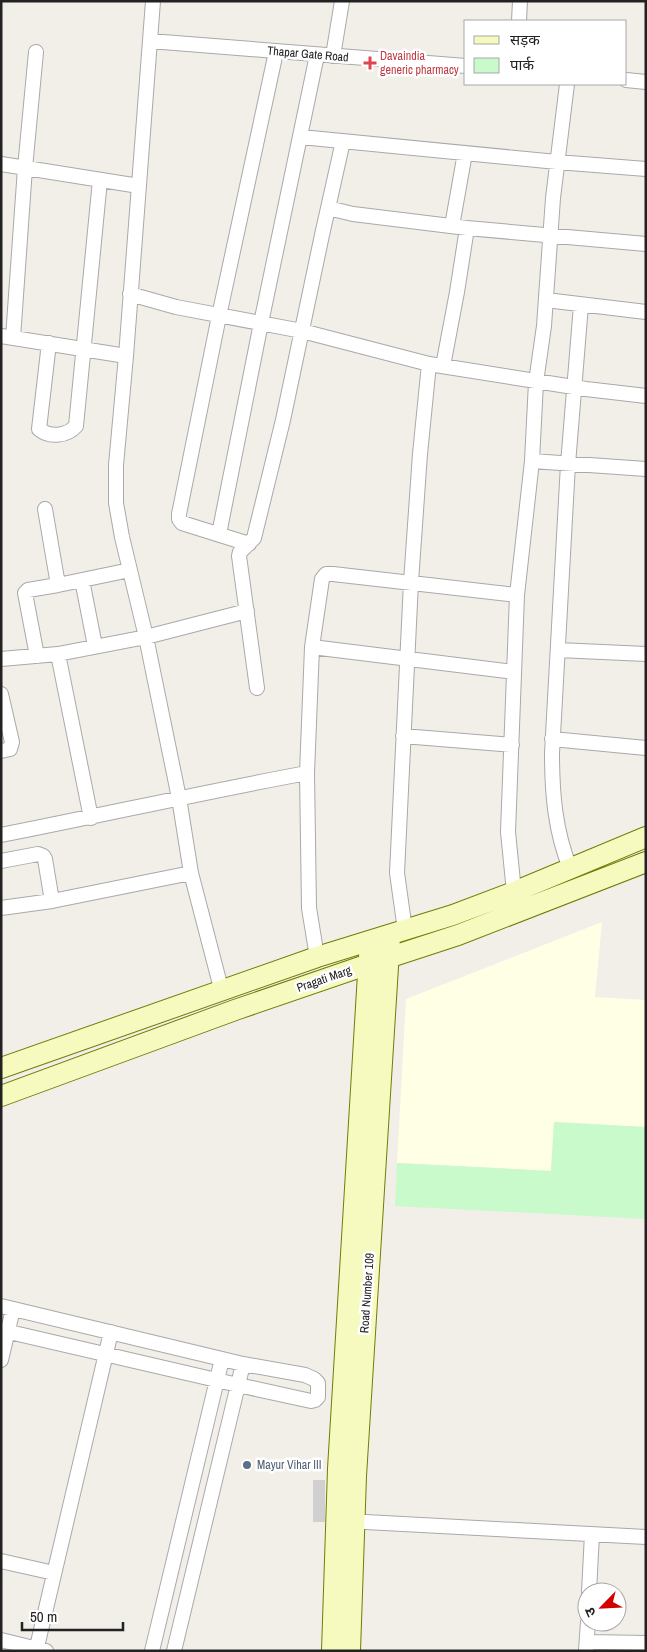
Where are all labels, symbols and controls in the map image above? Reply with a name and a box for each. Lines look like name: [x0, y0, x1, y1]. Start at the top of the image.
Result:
legend: [464, 20, 627, 85]
text: सड़क: [510, 29, 540, 50]
street label: Thapar Gate Road: [267, 42, 349, 66]
place label: Davaindia generic pharmacy: [380, 48, 459, 78]
text: पार्क: [510, 54, 534, 75]
marker: Davaindia generic pharmacy: [364, 57, 376, 69]
street label: Pragati Marg: [294, 962, 354, 996]
street label: Road Number 109: [356, 1252, 378, 1334]
place label: Mayur Vihar III: [257, 1457, 321, 1473]
marker: Mayur Vihar III: [241, 1459, 253, 1471]
north arrow: [577, 1582, 627, 1632]
scale bar: [22, 1600, 124, 1632]
text: उ: [580, 1604, 600, 1620]
text: 50 m: [30, 1606, 57, 1627]

